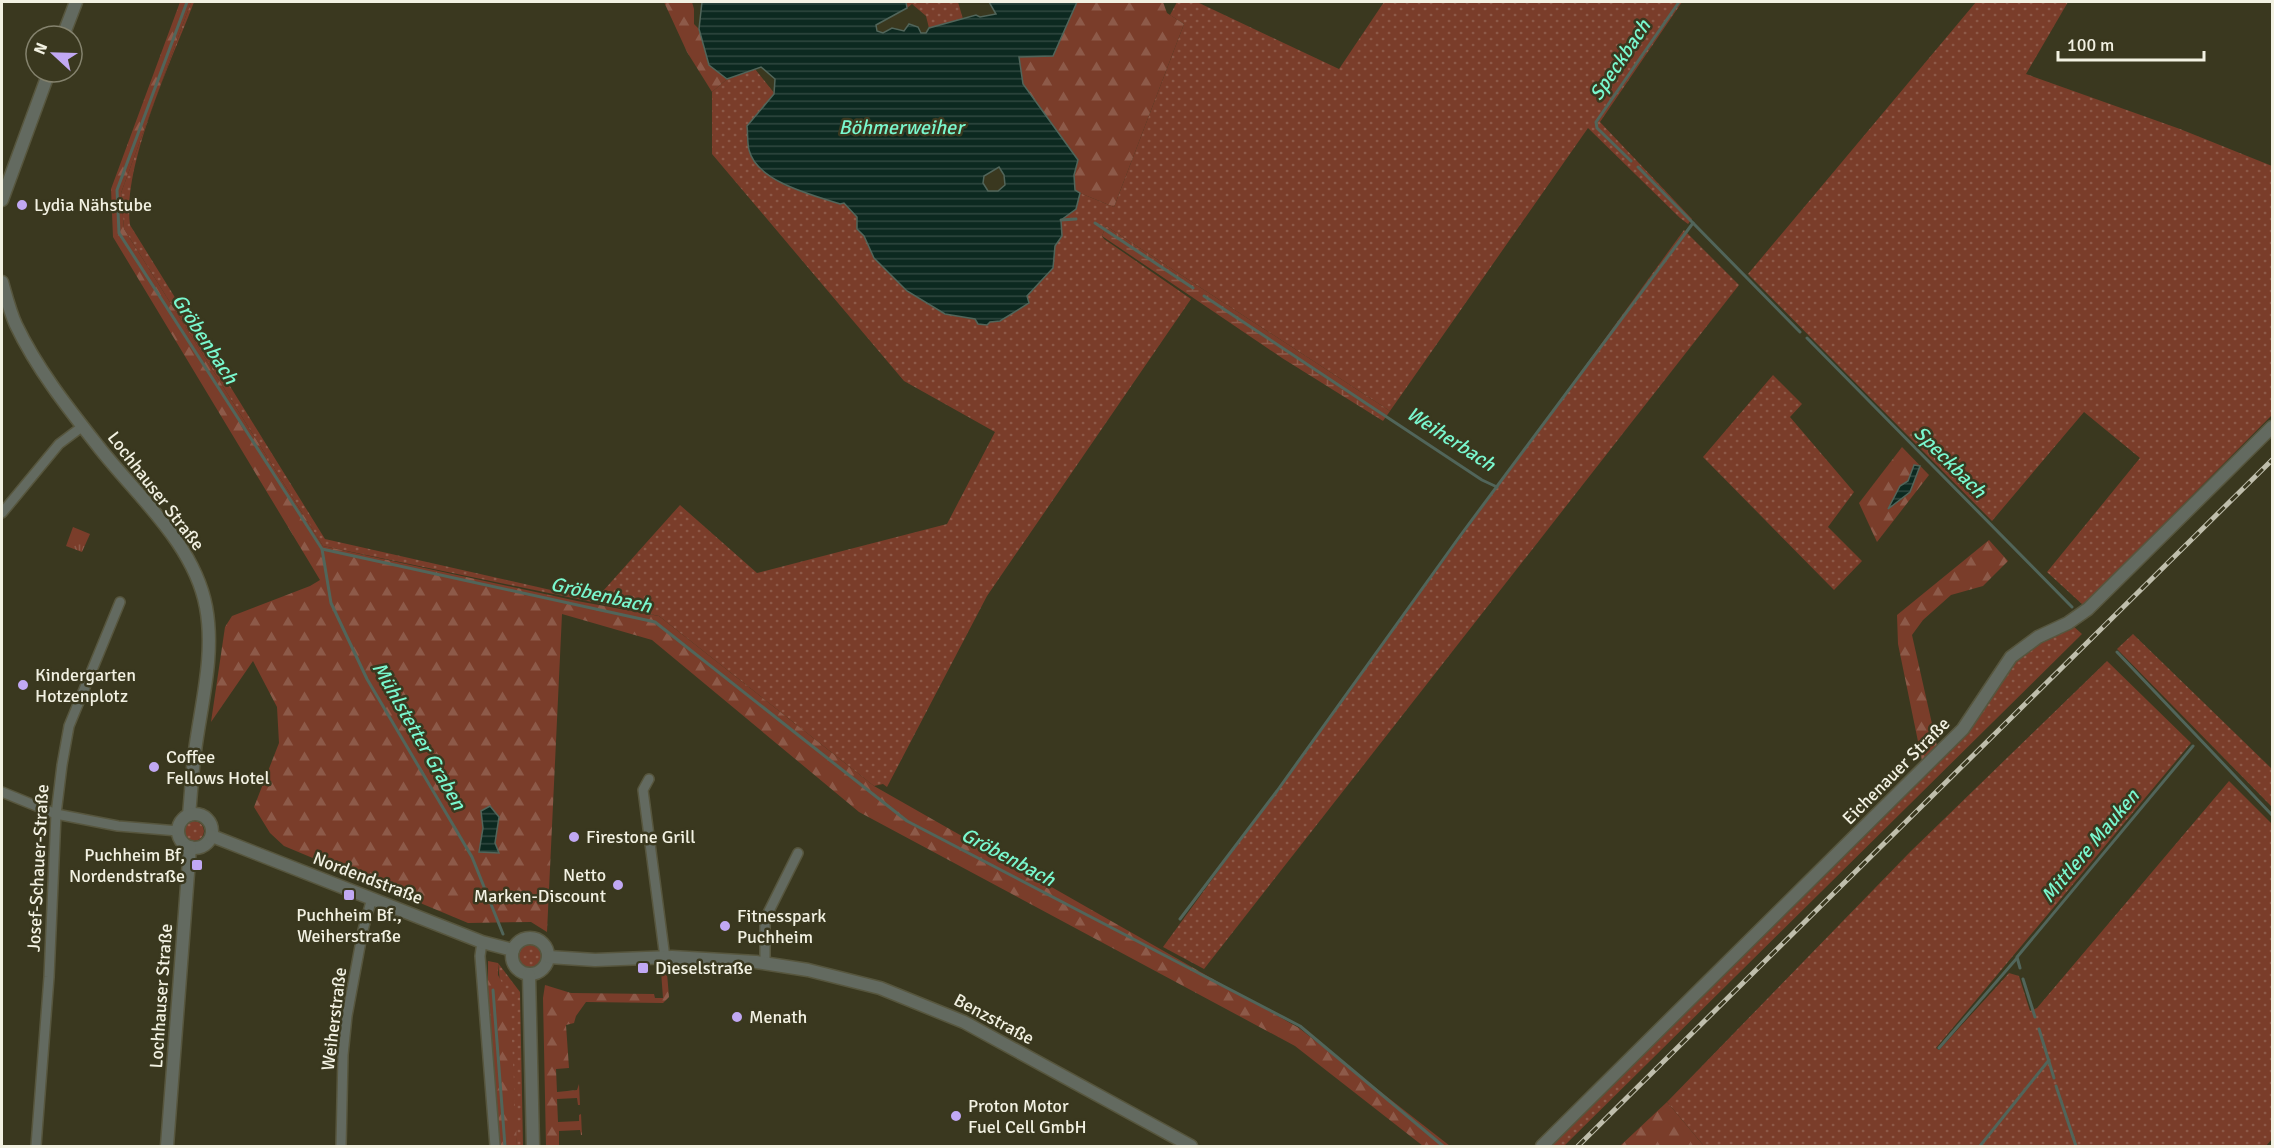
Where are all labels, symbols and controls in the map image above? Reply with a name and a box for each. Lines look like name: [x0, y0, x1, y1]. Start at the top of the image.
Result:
water label: Speckbach: [1584, 14, 1657, 105]
north arrow: [24, 24, 84, 84]
scale bar: [2058, 24, 2204, 62]
text: 100 m: [2067, 34, 2114, 56]
text: N: [30, 40, 52, 58]
water label: Böhmerweiher: [838, 115, 966, 140]
place label: Lydia Nähstube: [34, 194, 152, 216]
marker: Lydia Nähstube: [15, 198, 29, 212]
water label: Gröbenbach: [167, 289, 244, 390]
water label: Weiherbach: [1402, 401, 1501, 478]
water label: Speckbach: [1909, 421, 1992, 504]
street label: Lochhauser Straße: [103, 427, 209, 555]
water label: Gröbenbach: [548, 571, 655, 619]
water label: Mühlstetter Graben: [366, 658, 472, 815]
place label: Kindergarten Hotzenplotz: [35, 664, 136, 707]
marker: Kindergarten Hotzenplotz: [16, 678, 30, 692]
street label: Eichenauer Straße: [1838, 713, 1954, 829]
place label: Coffee Fellows Hotel: [166, 746, 270, 789]
marker: Coffee Fellows Hotel: [147, 760, 161, 774]
water label: Mittlere Mauken: [2035, 783, 2145, 908]
street label: Josef-Schauer-Straße: [23, 784, 53, 952]
water label: Gröbenbach: [957, 822, 1060, 893]
place label: Firestone Grill: [586, 826, 695, 848]
marker: Firestone Grill: [567, 830, 581, 844]
place label: Puchheim Bf, Nordendstraße: [69, 844, 185, 887]
street label: Nordendstraße: [310, 847, 426, 909]
marker: Puchheim Bf, Nordendstraße: [190, 858, 204, 872]
place label: Netto Marken-Discount: [474, 864, 606, 907]
marker: Netto Marken-Discount: [611, 878, 625, 892]
marker: Puchheim Bf., Weiherstraße: [342, 888, 356, 902]
place label: Puchheim Bf., Weiherstraße: [296, 904, 402, 947]
place label: Fitnesspark Puchheim: [737, 905, 826, 948]
marker: Fitnesspark Puchheim: [718, 919, 732, 933]
street label: Lochhauser Straße: [145, 923, 177, 1069]
place label: Dieselstraße: [655, 957, 753, 979]
marker: Dieselstraße: [636, 961, 650, 975]
street label: Weiherstraße: [317, 966, 351, 1072]
street label: Benzstraße: [950, 989, 1038, 1049]
place label: Menath: [749, 1006, 807, 1028]
marker: Menath: [730, 1010, 744, 1024]
place label: Proton Motor Fuel Cell GmbH: [968, 1095, 1087, 1138]
marker: Proton Motor Fuel Cell GmbH: [949, 1109, 963, 1123]

